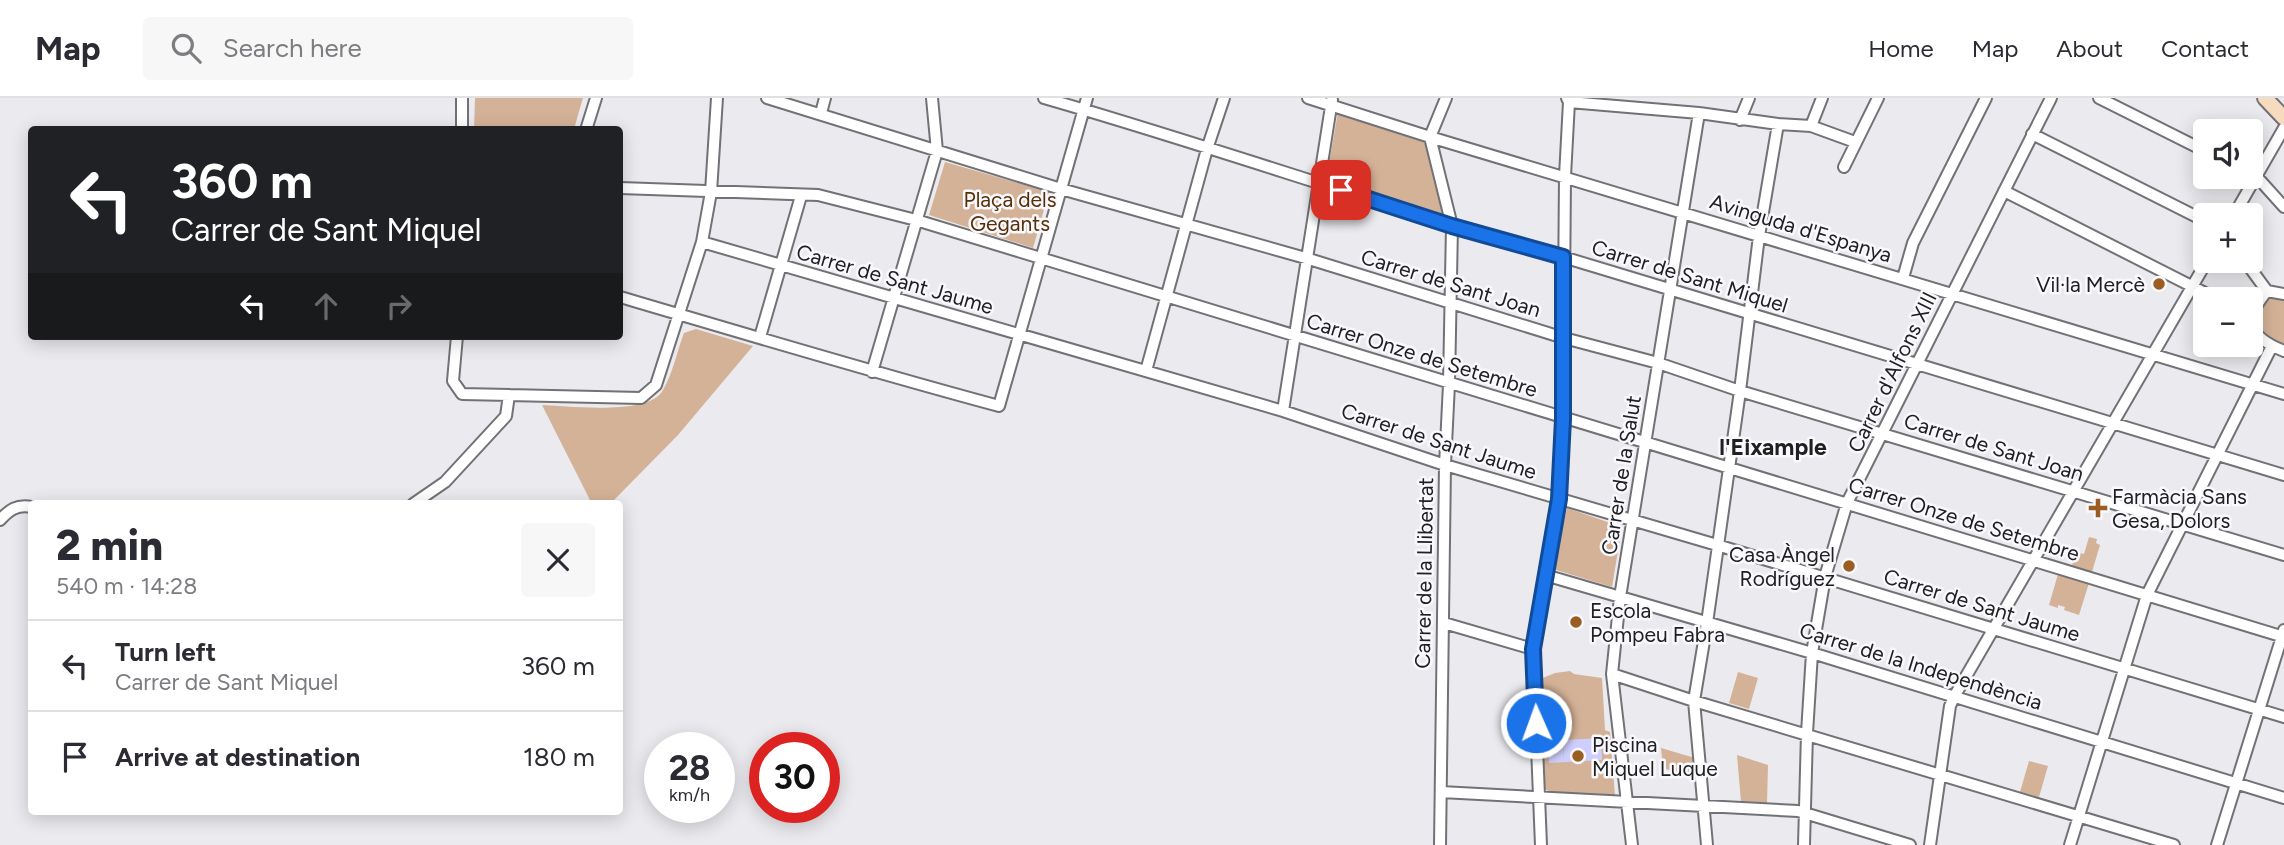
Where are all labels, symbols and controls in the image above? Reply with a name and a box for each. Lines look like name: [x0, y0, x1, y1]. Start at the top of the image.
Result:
search box: [143, 17, 633, 80]
text: Map: [35, 29, 101, 68]
icon: search: [167, 29, 205, 67]
text: Search here: [223, 32, 362, 64]
text: Home: [1868, 34, 1934, 63]
text: Map: [1972, 34, 2018, 63]
text: About: [2056, 34, 2123, 63]
text: Contact: [2161, 34, 2249, 63]
map controls: [2193, 119, 2263, 357]
button: sound: [2193, 119, 2263, 189]
text: 360 m: [171, 151, 313, 210]
icon: left: [56, 154, 147, 245]
pin: [1311, 160, 1371, 220]
icon: arrive: [1322, 171, 1360, 209]
park label: Plaça dels Gegants: [964, 187, 1056, 236]
street label: Avinguda d'Espanya: [1707, 188, 1895, 268]
button: +: [2193, 203, 2263, 273]
text: Carrer de Sant Miquel: [171, 211, 482, 249]
street label: Carrer de Sant Miquel: [1589, 234, 1791, 318]
street label: Carrer de Sant Jaume: [794, 239, 996, 319]
street label: Carrer de Sant Joan: [1358, 244, 1544, 322]
place label: Vil·la Mercè: [2036, 272, 2145, 297]
marker: Vil·la Mercè: [2151, 276, 2167, 292]
icon: left: [234, 287, 272, 325]
icon: ahead: [307, 287, 345, 325]
icon: right: [380, 287, 418, 325]
button: −: [2193, 287, 2263, 357]
street label: Carrer d'Alfons XIII: [1842, 288, 1942, 456]
street label: Carrer Onze de Setembre: [1303, 308, 1541, 402]
street label: Carrer de la Salut: [1596, 393, 1646, 557]
street label: Carrer de Sant Jaume: [1338, 398, 1540, 484]
street label: Carrer de Sant Joan: [1901, 408, 2087, 486]
district label: l'Eixample: [1719, 433, 1827, 461]
street label: Carrer Onze de Setembre: [1845, 472, 2083, 566]
street label: Carrer de la Llibertat: [1410, 477, 1438, 669]
place label: Farmàcia Sans Gesa, Dolors: [2112, 484, 2247, 533]
marker: Farmàcia Sans Gesa, Dolors: [2090, 500, 2106, 516]
text: 2 min: [56, 520, 163, 571]
button: close: [521, 523, 595, 597]
place label: Casa Àngel Rodríguez: [1729, 542, 1835, 591]
marker: Casa Àngel Rodríguez: [1841, 558, 1857, 574]
street label: Carrer de Sant Jaume: [1881, 563, 2083, 647]
text: 540 m · 14:28: [56, 572, 197, 600]
place label: Escola Pompeu Fabra: [1590, 598, 1725, 647]
marker: Escola Pompeu Fabra: [1568, 614, 1584, 630]
street label: Carrer de la Independència: [1797, 617, 2045, 715]
text: Turn left: [115, 636, 216, 668]
icon: left: [56, 647, 94, 685]
text: 360 m: [521, 650, 595, 682]
text: Carrer de Sant Miquel: [115, 668, 338, 696]
position arrow: [1499, 686, 1573, 760]
speed limit sign: 30: [749, 732, 840, 823]
place label: Piscina Miquel Luque: [1592, 732, 1718, 781]
icon: arrive: [56, 738, 94, 776]
text: Arrive at destination: [115, 741, 360, 773]
text: 180 m: [523, 741, 595, 773]
text: 28: [669, 747, 710, 789]
marker: Piscina Miquel Luque: [1570, 748, 1586, 764]
text: km/h: [669, 784, 710, 806]

